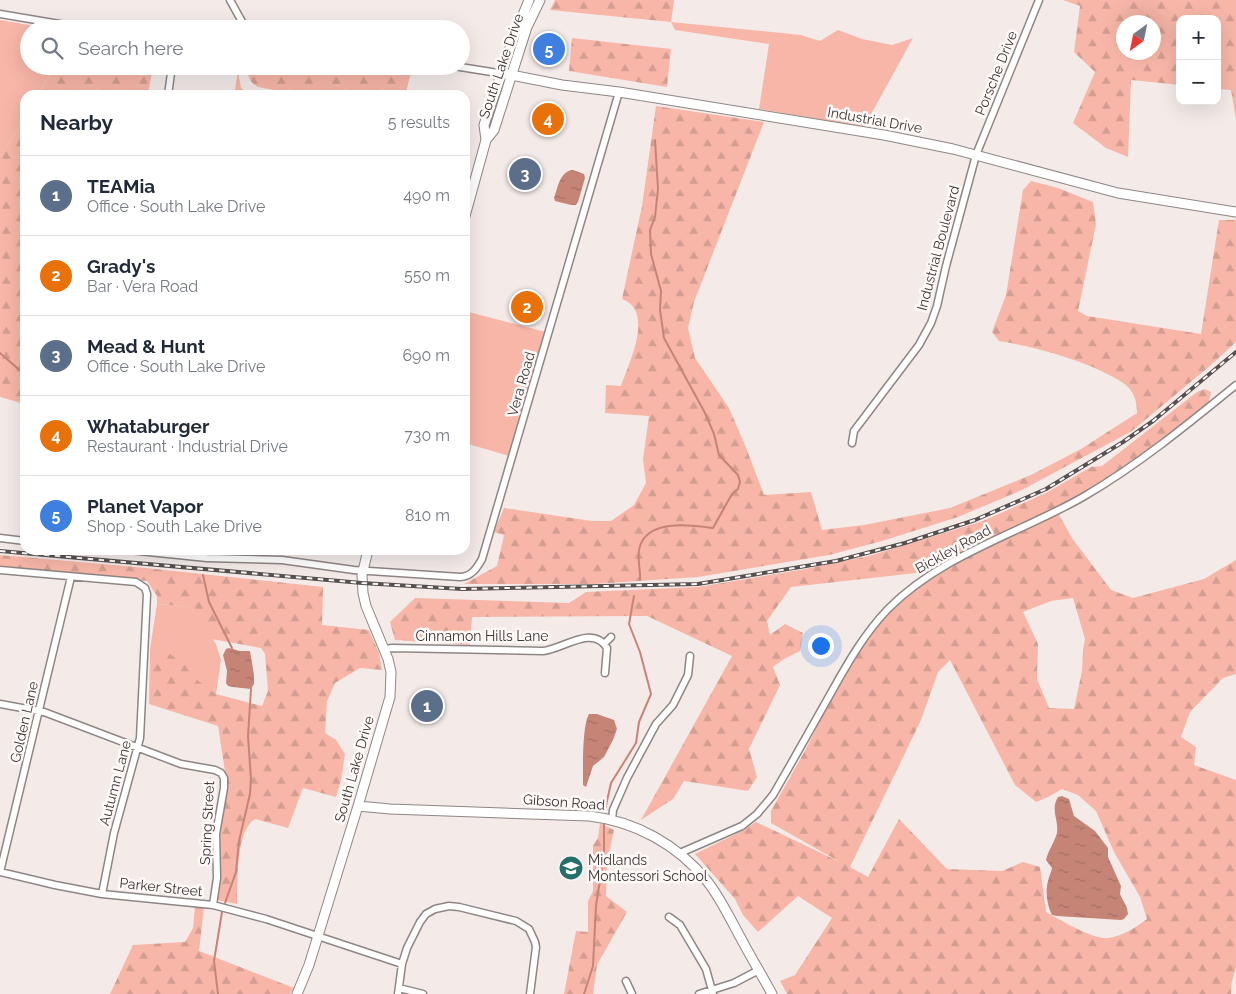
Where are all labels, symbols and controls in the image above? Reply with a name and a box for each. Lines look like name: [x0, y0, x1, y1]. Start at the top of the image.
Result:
street label: South Lake Drive: [476, 12, 526, 120]
north arrow: [1116, 15, 1161, 60]
map controls: [1176, 15, 1221, 105]
button: +: [1176, 15, 1221, 60]
search box: [20, 20, 470, 75]
street label: Porsche Drive: [972, 28, 1020, 118]
pin: 5: [533, 30, 565, 68]
icon: search: [38, 34, 66, 62]
text: Search here: [78, 37, 184, 59]
button: −: [1176, 60, 1221, 105]
pin: 4: [532, 100, 564, 138]
street label: Industrial Drive: [826, 104, 924, 136]
text: Nearby: [40, 110, 113, 135]
text: 5 results: [388, 113, 450, 132]
pin: 3: [509, 155, 541, 193]
text: TEAMia: [87, 175, 155, 197]
street label: Industrial Boulevard: [914, 184, 962, 312]
text: 1: [52, 186, 60, 205]
text: 490 m: [403, 186, 450, 205]
text: Office · South Lake Drive: [87, 197, 265, 216]
text: Grady's: [87, 255, 155, 277]
text: 2: [51, 266, 61, 285]
text: 550 m: [404, 266, 450, 285]
text: Bar · Vera Road: [87, 277, 198, 296]
pin: 2: [511, 288, 543, 326]
text: Mead & Hunt: [87, 335, 205, 357]
text: 3: [52, 346, 60, 365]
text: 690 m: [402, 346, 450, 365]
street label: Vera Road: [504, 350, 538, 418]
text: Office · South Lake Drive: [87, 357, 265, 376]
text: Whataburger: [87, 415, 209, 437]
text: 4: [51, 426, 61, 445]
text: 730 m: [404, 426, 450, 445]
text: Restaurant · Industrial Drive: [87, 437, 288, 456]
text: Planet Vapor: [87, 495, 203, 517]
text: 5: [52, 506, 60, 525]
text: 810 m: [405, 506, 450, 525]
text: Shop · South Lake Drive: [87, 517, 262, 536]
street label: Bickley Road: [913, 522, 993, 576]
street label: Cinnamon Hills Lane: [415, 628, 549, 644]
your location: [808, 633, 834, 659]
street label: Golden Lane: [7, 680, 41, 764]
pin: 1: [411, 687, 443, 725]
street label: South Lake Drive: [331, 714, 377, 824]
street label: Autumn Lane: [96, 739, 134, 827]
street label: Spring Street: [197, 780, 217, 866]
street label: Gibson Road: [522, 791, 606, 813]
place label: Midlands Montessori School: [588, 852, 708, 884]
school or university icon: Midlands Montessori School: [558, 855, 584, 881]
street label: Parker Street: [119, 875, 204, 899]

